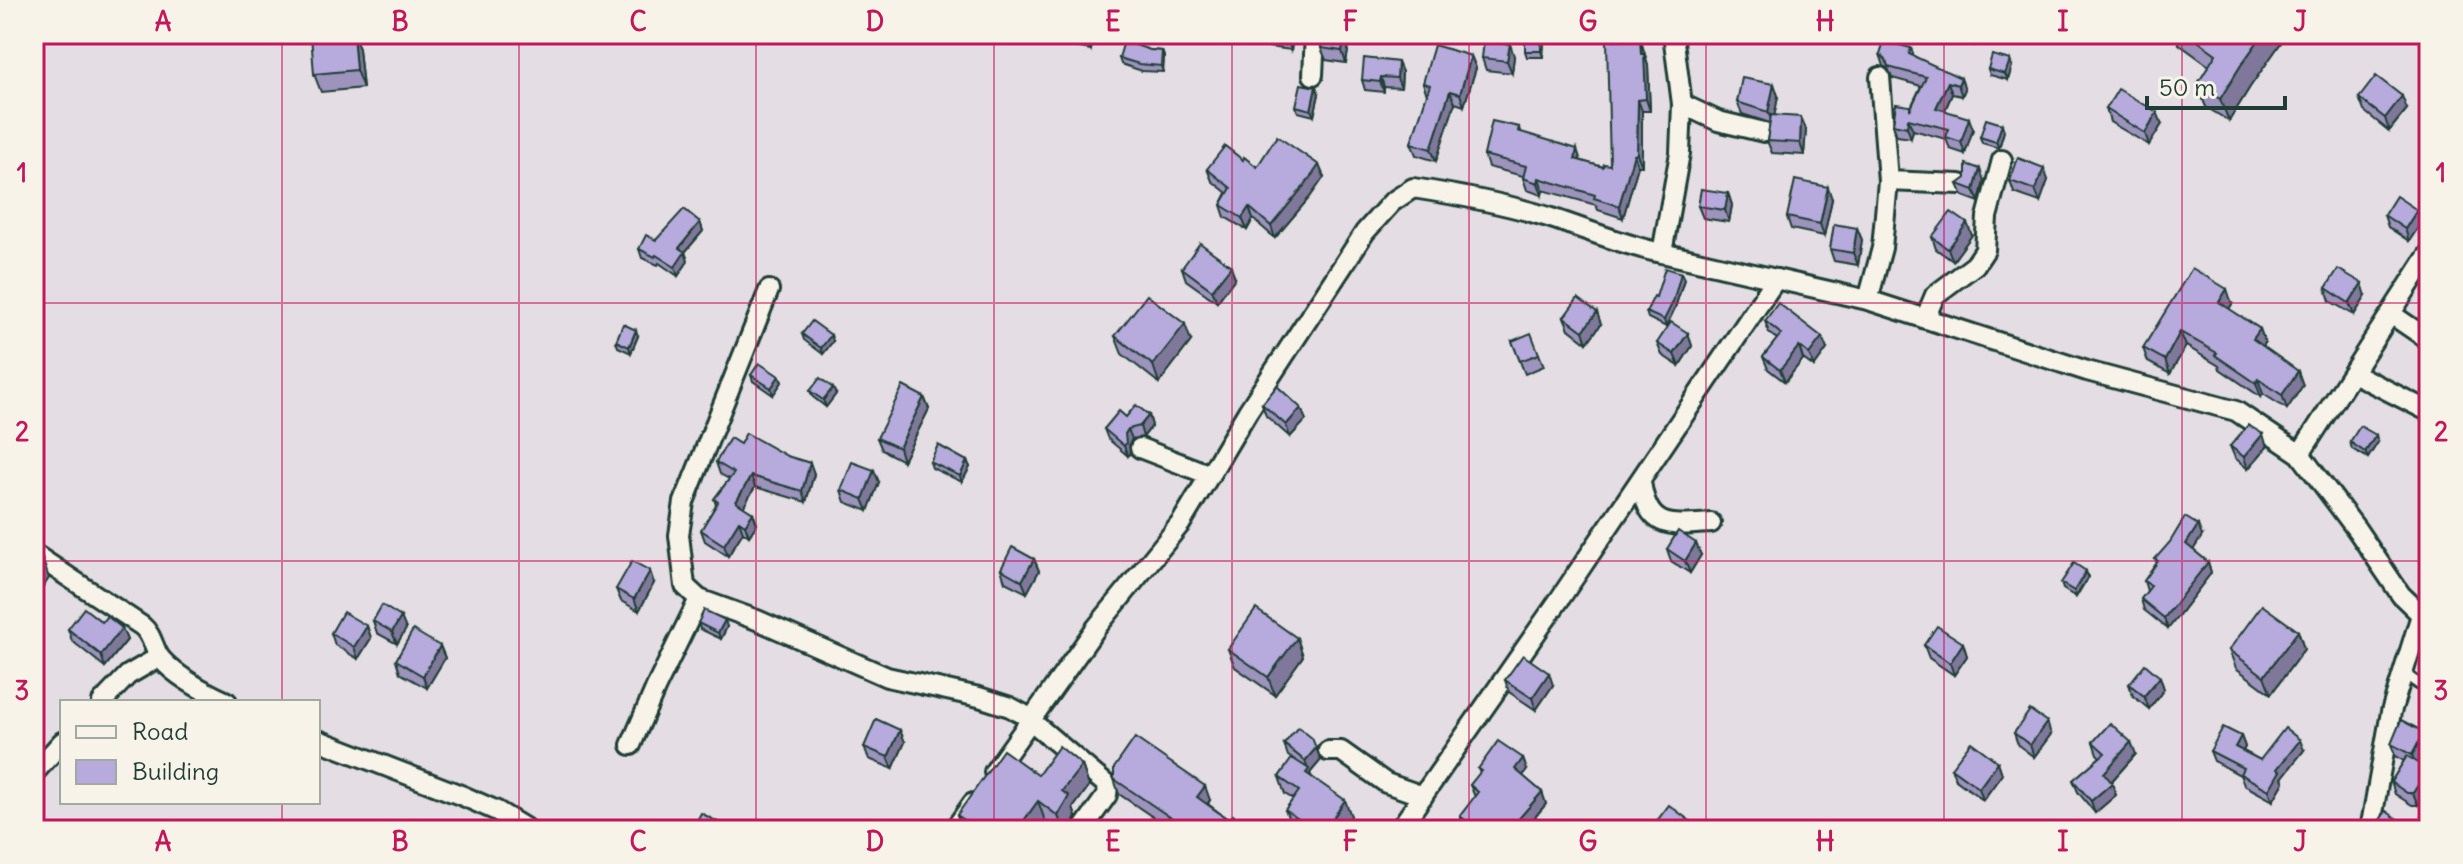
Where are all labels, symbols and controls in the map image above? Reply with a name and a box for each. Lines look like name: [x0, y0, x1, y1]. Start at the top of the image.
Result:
text: A: [155, 5, 172, 38]
text: B: [391, 5, 409, 38]
text: C: [629, 5, 647, 38]
text: D: [866, 5, 884, 38]
text: E: [1105, 5, 1121, 38]
text: F: [1343, 5, 1358, 38]
text: G: [1579, 5, 1598, 38]
text: H: [1816, 5, 1834, 38]
text: I: [2057, 5, 2069, 38]
text: J: [2293, 5, 2307, 38]
scale bar: [2147, 60, 2285, 110]
text: 50 m: [2159, 72, 2215, 102]
text: 1: [17, 156, 27, 189]
text: 1: [2436, 156, 2446, 189]
text: 2: [15, 415, 29, 448]
text: 2: [2434, 415, 2448, 448]
text: 3: [15, 674, 29, 707]
text: 3: [2434, 674, 2448, 707]
legend: [60, 700, 320, 804]
text: Road: [132, 716, 188, 746]
text: Building: [132, 756, 219, 786]
text: A: [155, 825, 172, 858]
text: B: [391, 825, 409, 858]
text: C: [629, 825, 647, 858]
text: D: [866, 825, 884, 858]
text: E: [1105, 825, 1121, 858]
text: F: [1343, 825, 1358, 858]
text: G: [1579, 825, 1598, 858]
text: H: [1816, 825, 1834, 858]
text: I: [2057, 825, 2069, 858]
text: J: [2293, 825, 2307, 858]

